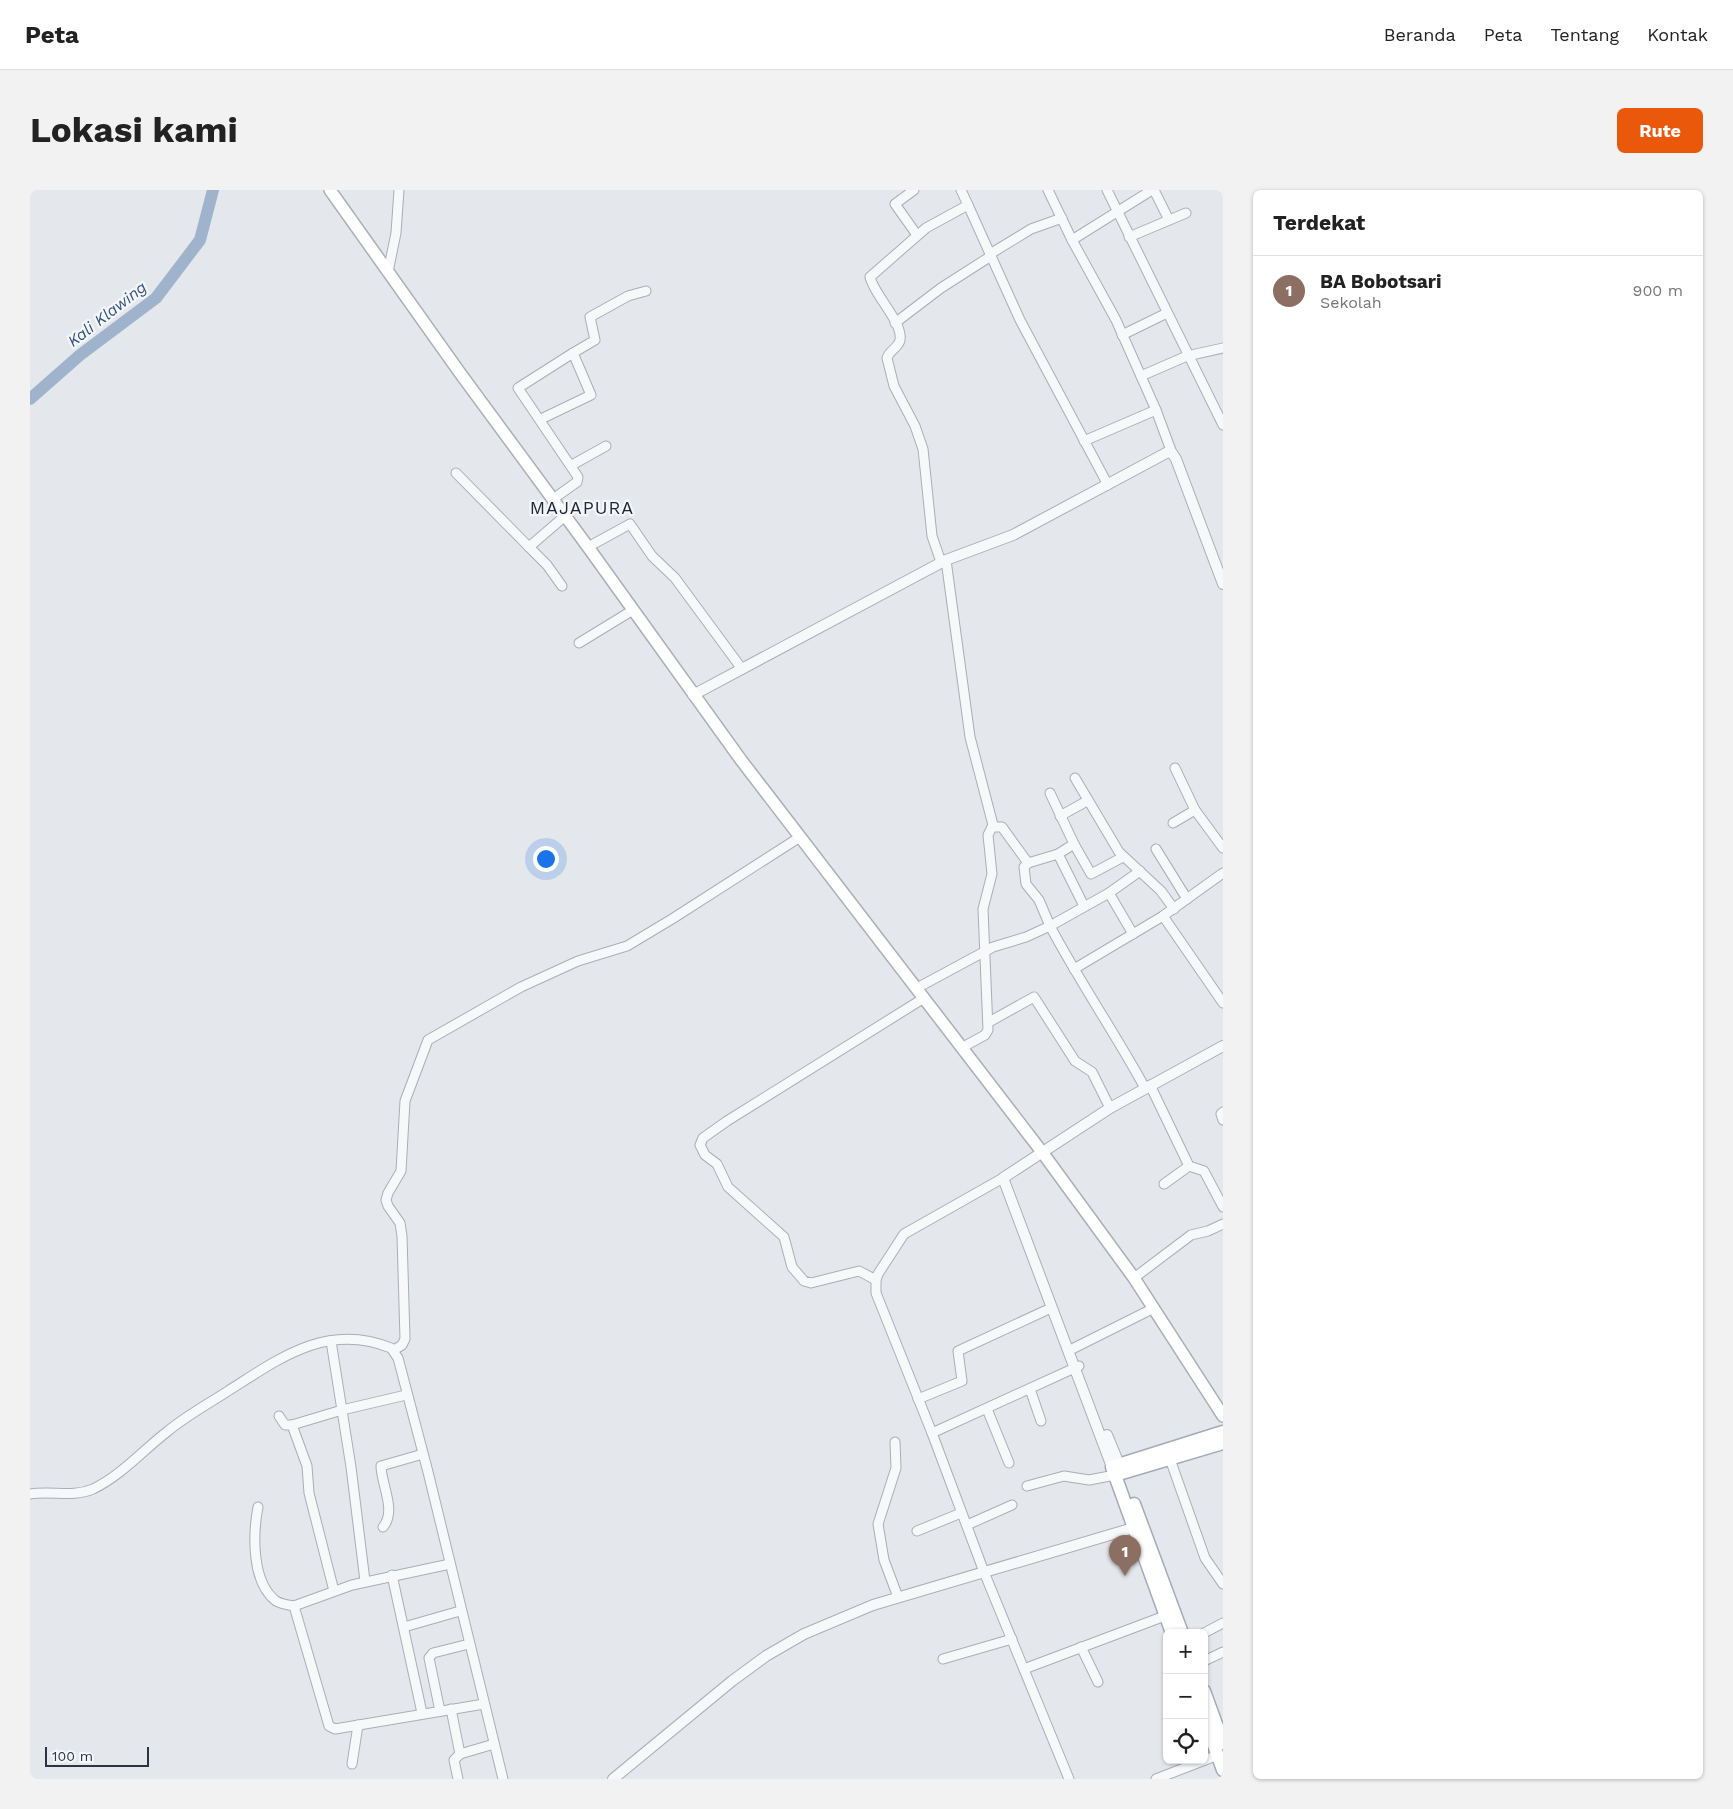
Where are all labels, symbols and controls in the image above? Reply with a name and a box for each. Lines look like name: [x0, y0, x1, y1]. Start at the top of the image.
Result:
text: Peta: [25, 21, 79, 49]
text: Beranda: [1384, 24, 1456, 45]
text: Peta: [1484, 24, 1522, 45]
text: Tentang: [1550, 24, 1619, 45]
text: Kontak: [1647, 24, 1708, 45]
button: Rute: [1617, 108, 1703, 153]
text: Lokasi kami: [30, 109, 238, 151]
text: Terdekat: [1273, 210, 1365, 235]
text: BA Bobotsari: [1320, 270, 1442, 293]
water label: Kali Klawing: [64, 277, 150, 351]
text: 1: [1286, 281, 1292, 300]
text: 900 m: [1633, 281, 1683, 300]
text: Sekolah: [1320, 293, 1382, 312]
district label: MAJAPURA: [530, 497, 634, 518]
your location: [533, 846, 559, 872]
pin: 1: [1109, 1535, 1141, 1576]
map controls: [1163, 1629, 1208, 1764]
button: +: [1163, 1629, 1208, 1674]
button: −: [1163, 1674, 1208, 1719]
button: locate: [1163, 1719, 1208, 1764]
scale bar: [45, 1744, 149, 1767]
text: 100 m: [52, 1748, 93, 1764]

